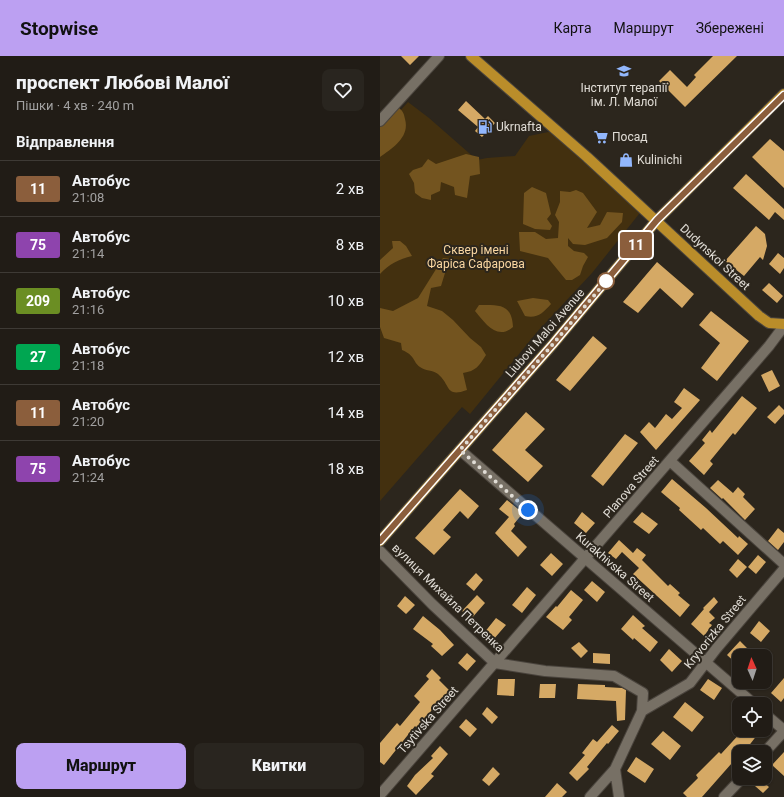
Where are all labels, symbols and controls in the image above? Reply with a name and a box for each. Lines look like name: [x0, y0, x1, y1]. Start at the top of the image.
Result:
text: Stopwise: [20, 17, 98, 40]
text: Карта: [553, 20, 592, 36]
text: Маршрут: [614, 20, 674, 36]
text: Збережені: [696, 20, 764, 36]
school or university icon: Інститут терапії ім. Л. Малої: [616, 63, 632, 79]
button: heart: [322, 69, 364, 111]
text: проспект Любові Малої: [16, 71, 229, 94]
place label: Інститут терапії ім. Л. Малої: [580, 81, 669, 109]
text: Пішки · 4 хв · 240 m: [16, 98, 134, 113]
fuel station icon: Ukrnafta: [477, 119, 493, 135]
place label: Ukrnafta: [496, 120, 542, 134]
supermarket icon: Посад: [593, 129, 609, 145]
place label: Посад: [612, 130, 647, 144]
text: Відправлення: [16, 133, 114, 151]
shop icon: Kulinichi: [618, 152, 634, 168]
place label: Kulinichi: [637, 153, 682, 167]
text: Автобус: [72, 172, 130, 190]
text: 2 хв: [336, 180, 364, 198]
text: 11: [30, 181, 46, 197]
text: 21:08: [72, 190, 104, 205]
street label: Dudynskoi Street: [677, 221, 753, 293]
text: Автобус: [72, 228, 130, 246]
line badge: 11: [618, 232, 654, 258]
text: 8 хв: [336, 236, 364, 254]
text: 75: [30, 237, 46, 253]
text: 11: [628, 237, 644, 253]
park label: Сквер імені Фаріса Сафарова: [427, 243, 525, 271]
text: 21:14: [72, 246, 104, 261]
unlabelled marker: [597, 272, 615, 290]
text: Автобус: [72, 284, 130, 302]
street label: Liubovi Maloi Avenue: [503, 286, 587, 380]
text: 10 хв: [327, 292, 364, 310]
text: 209: [26, 293, 50, 309]
text: 21:16: [72, 302, 104, 317]
text: Автобус: [72, 340, 130, 358]
text: 12 хв: [327, 348, 364, 366]
text: 27: [30, 349, 46, 365]
text: 21:18: [72, 358, 104, 373]
text: Автобус: [72, 396, 130, 414]
text: 14 хв: [327, 404, 364, 422]
text: 11: [30, 405, 46, 421]
text: 21:20: [72, 414, 104, 429]
text: Автобус: [72, 452, 130, 470]
street label: Planova Street: [600, 453, 662, 521]
text: 18 хв: [327, 460, 364, 478]
text: 75: [30, 461, 46, 477]
text: 21:24: [72, 470, 104, 485]
your location: [518, 500, 538, 520]
street label: Kurakhivska Street: [573, 529, 657, 605]
street label: вулиця Михайла Петренка: [389, 541, 507, 655]
street label: Kryvorizka Street: [681, 593, 749, 671]
north arrow: [732, 649, 772, 689]
map controls: [732, 649, 772, 785]
street label: Tsytivska Street: [395, 683, 461, 756]
button: locate: [732, 697, 772, 737]
button: Маршрут: [16, 743, 186, 789]
button: Квитки: [194, 743, 364, 789]
button: layers: [732, 745, 772, 785]

